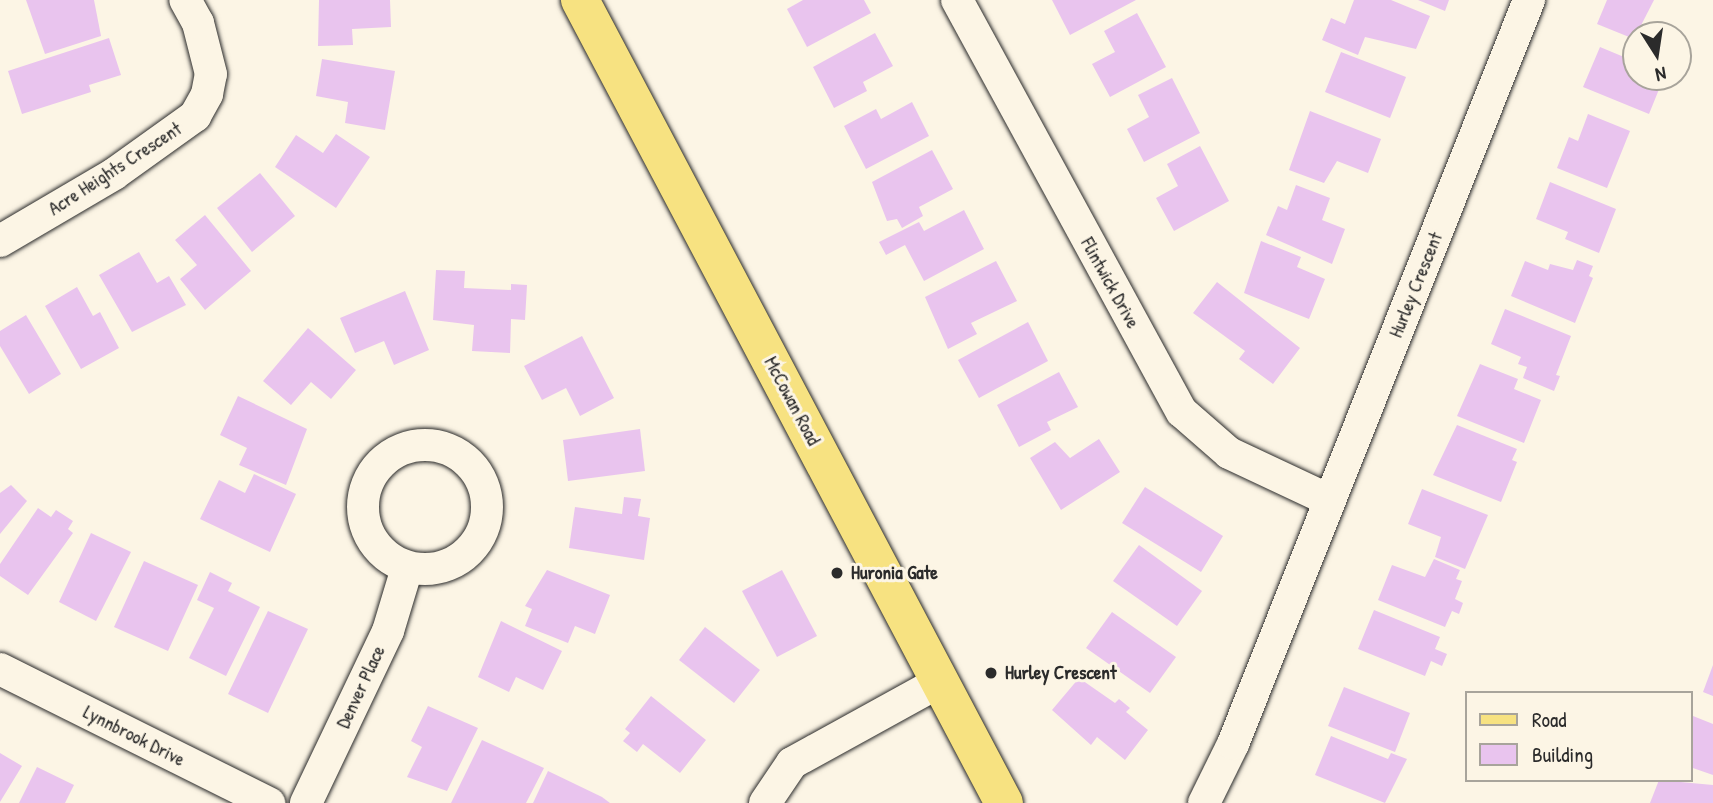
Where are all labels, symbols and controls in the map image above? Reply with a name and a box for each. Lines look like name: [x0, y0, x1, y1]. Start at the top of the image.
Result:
north arrow: [1622, 21, 1692, 91]
text: N: [1653, 61, 1669, 88]
street label: Acre Heights Crescent: [44, 118, 186, 220]
street label: Hurley Crescent: [1385, 229, 1447, 341]
street label: Flintwick Drive: [1076, 234, 1144, 332]
street label: McCowan Road: [759, 353, 825, 449]
place label: Huronia Gate: [851, 562, 938, 584]
marker: Huronia Gate: [829, 565, 845, 581]
street label: Denver Place: [332, 642, 390, 732]
place label: Hurley Crescent: [1005, 662, 1116, 684]
marker: Hurley Crescent: [983, 665, 999, 681]
legend: [1464, 691, 1692, 782]
street label: Lynnbrook Drive: [79, 701, 189, 771]
text: Road: [1532, 705, 1566, 734]
text: Building: [1532, 740, 1593, 769]

